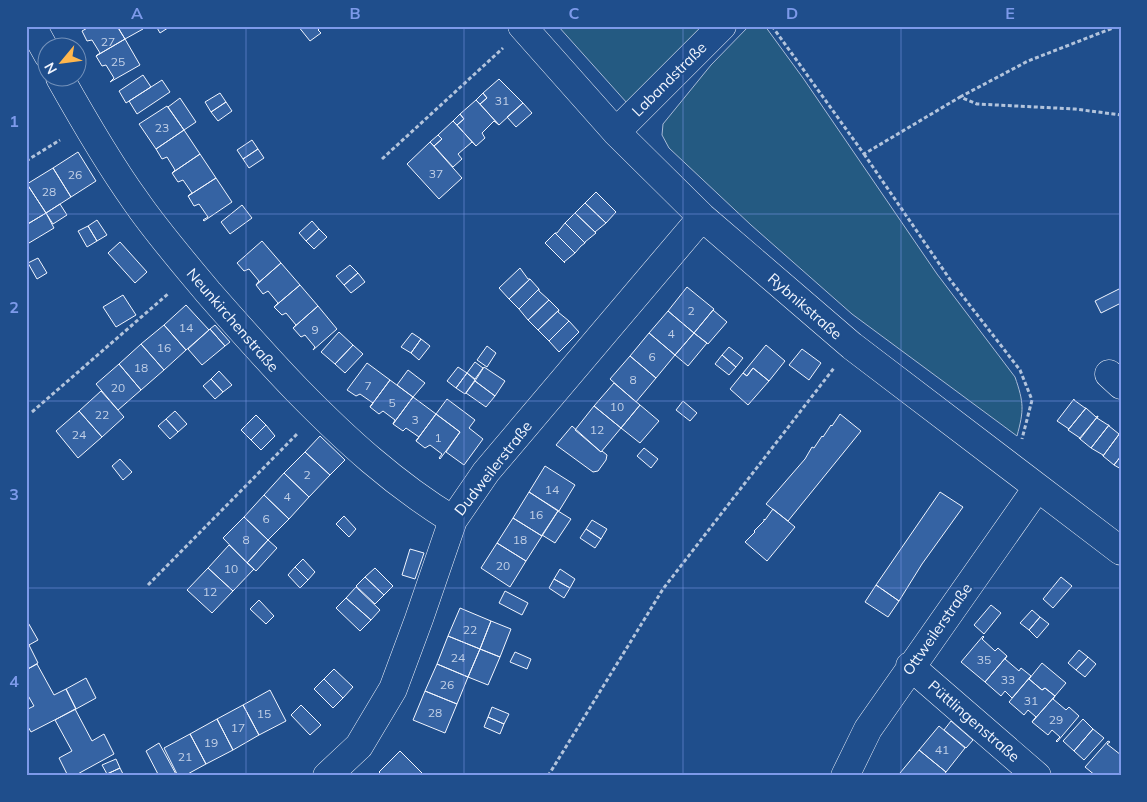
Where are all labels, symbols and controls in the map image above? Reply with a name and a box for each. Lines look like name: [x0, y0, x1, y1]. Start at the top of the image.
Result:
text: A: [131, 3, 143, 23]
text: B: [349, 3, 361, 23]
text: C: [569, 3, 580, 23]
text: D: [786, 3, 798, 23]
text: E: [1005, 3, 1015, 23]
house number: 27: [101, 34, 115, 49]
north arrow: [38, 38, 88, 88]
street label: Labandstraße: [628, 38, 710, 120]
house number: 25: [111, 54, 125, 69]
text: N: [40, 59, 61, 77]
house number: 31: [495, 93, 509, 108]
text: 1: [9, 111, 19, 131]
house number: 23: [155, 120, 169, 135]
house number: 37: [429, 166, 443, 181]
house number: 26: [68, 167, 82, 182]
house number: 28: [42, 184, 56, 199]
street label: Neunkirchenstraße: [183, 264, 283, 376]
street label: Rybnikstraße: [764, 269, 846, 343]
text: 2: [9, 297, 19, 317]
house number: 2: [687, 303, 695, 318]
house number: 14: [179, 320, 193, 335]
house number: 9: [311, 322, 319, 337]
house number: 4: [667, 326, 675, 341]
house number: 16: [157, 340, 171, 355]
house number: 6: [648, 349, 656, 364]
house number: 18: [134, 360, 148, 375]
house number: 8: [629, 372, 637, 387]
house number: 7: [364, 378, 372, 393]
house number: 20: [111, 380, 125, 395]
house number: 5: [388, 395, 396, 410]
house number: 10: [610, 399, 624, 414]
house number: 22: [95, 407, 109, 422]
house number: 3: [411, 412, 419, 427]
street label: Dudweilerstraße: [450, 417, 536, 519]
house number: 12: [590, 422, 604, 437]
house number: 24: [72, 427, 86, 442]
house number: 1: [434, 430, 442, 445]
house number: 2: [303, 467, 311, 482]
house number: 14: [545, 482, 559, 497]
text: 3: [9, 484, 19, 504]
house number: 4: [283, 489, 291, 504]
house number: 16: [529, 507, 543, 522]
house number: 6: [262, 511, 270, 526]
house number: 8: [242, 532, 250, 547]
house number: 18: [513, 532, 527, 547]
house number: 20: [496, 558, 510, 573]
house number: 10: [224, 561, 238, 576]
street label: Ottweilerstraße: [898, 579, 976, 679]
house number: 12: [203, 584, 217, 599]
house number: 22: [463, 622, 477, 637]
house number: 24: [451, 650, 465, 665]
house number: 35: [977, 652, 991, 667]
text: 4: [9, 671, 19, 691]
house number: 33: [1001, 672, 1015, 687]
street label: Püttlingenstraße: [924, 676, 1024, 766]
house number: 26: [440, 677, 454, 692]
house number: 31: [1024, 693, 1038, 708]
house number: 28: [428, 705, 442, 720]
house number: 15: [257, 706, 271, 721]
house number: 29: [1049, 712, 1063, 727]
house number: 17: [231, 720, 245, 735]
house number: 19: [204, 735, 218, 750]
house number: 41: [935, 742, 949, 757]
house number: 21: [178, 749, 192, 764]

